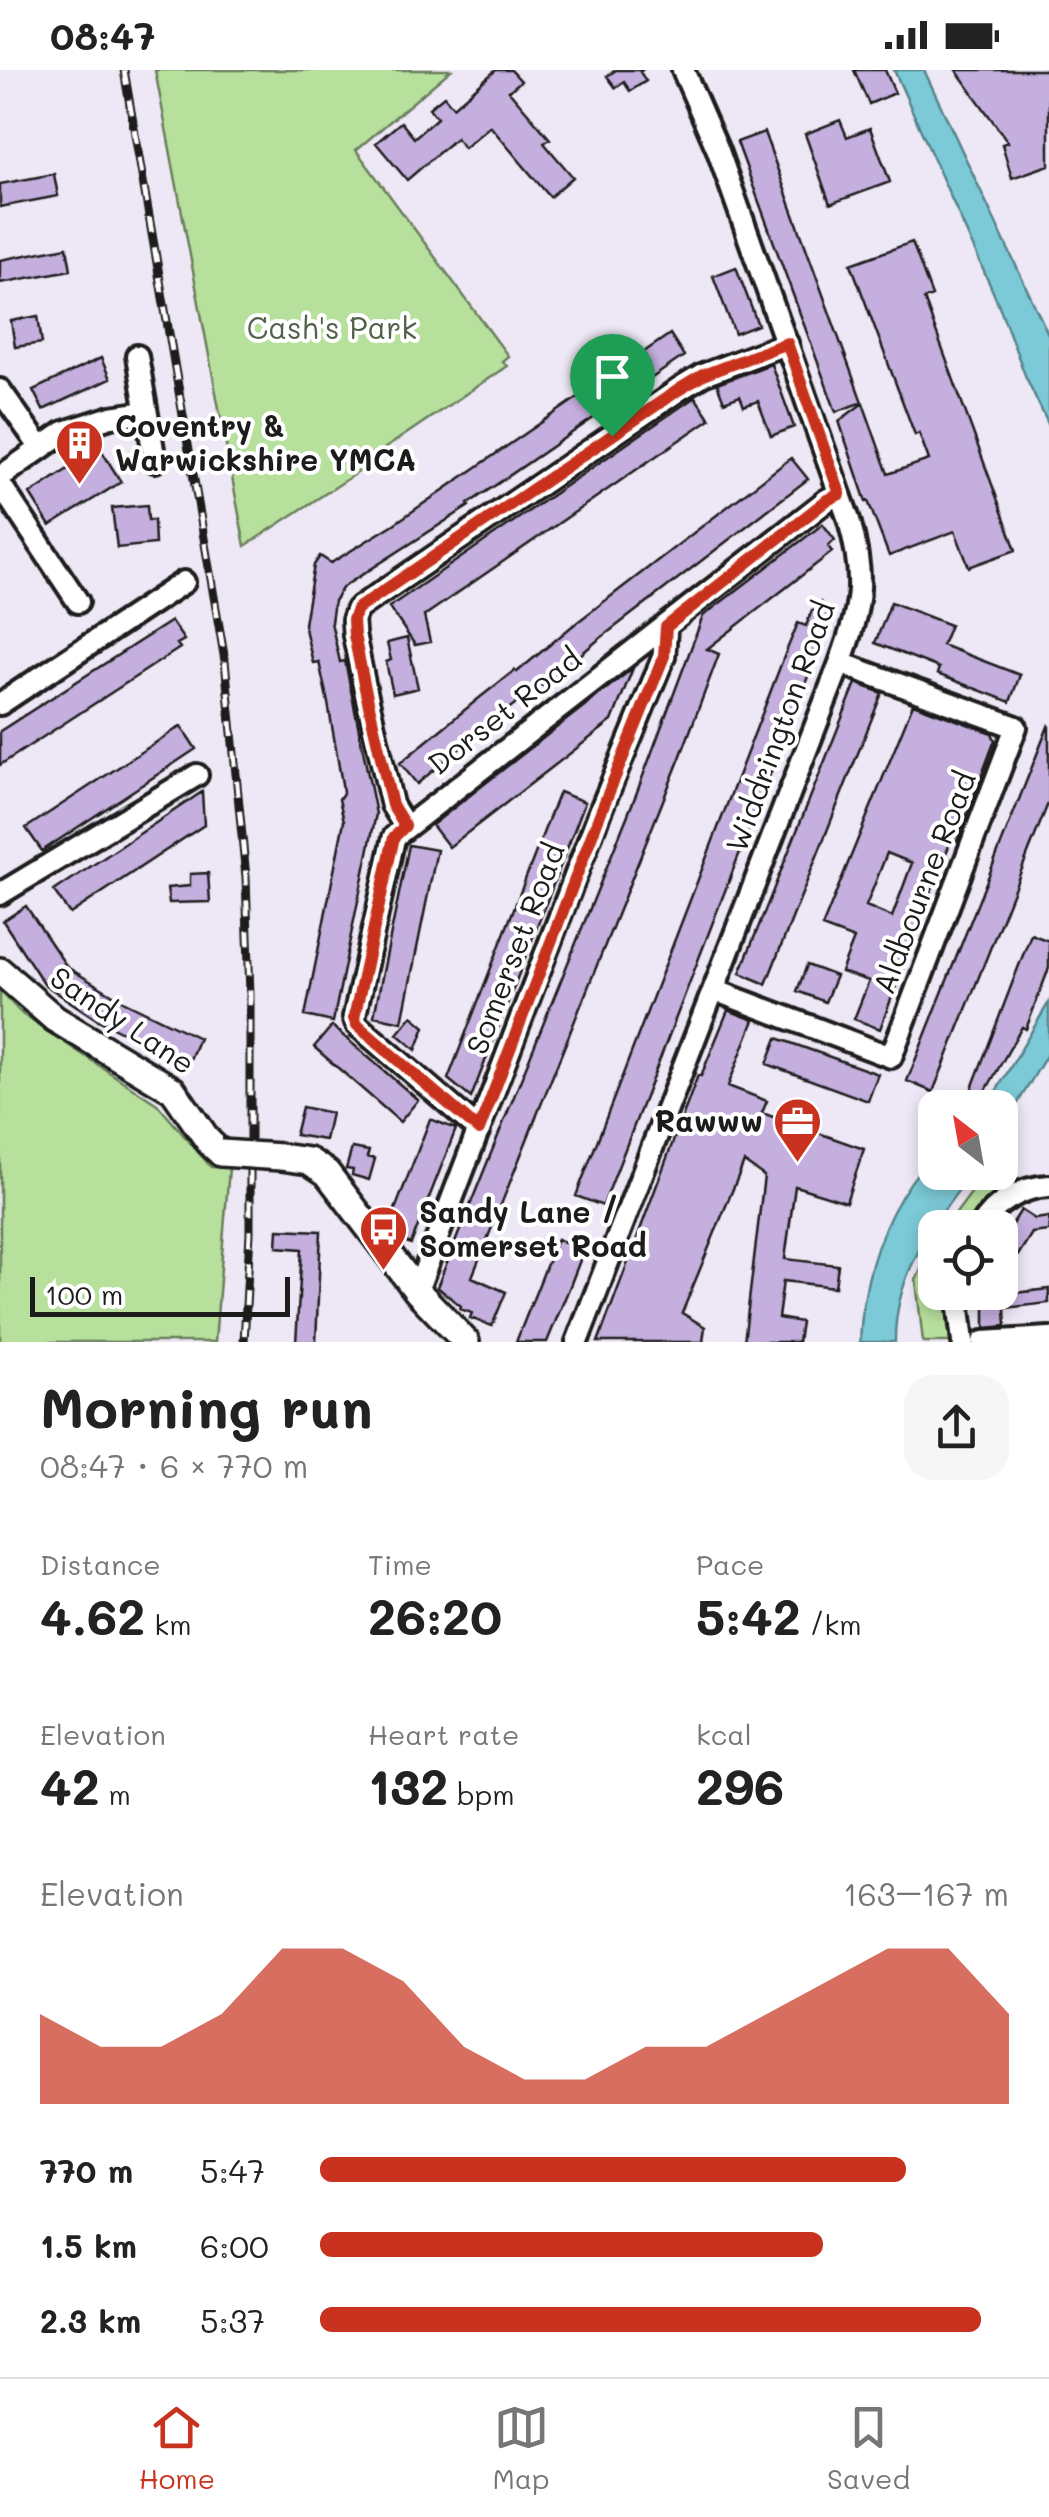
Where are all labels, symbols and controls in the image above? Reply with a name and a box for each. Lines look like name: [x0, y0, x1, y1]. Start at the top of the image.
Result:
text: 08:47: [50, 10, 155, 60]
park label: Cash's Park: [247, 307, 417, 347]
pin: [570, 334, 655, 437]
icon: arrive: [585, 349, 640, 404]
place label: Coventry & Warwickshire YMCA: [115, 405, 416, 479]
building icon: Coventry & Warwickshire YMCA: [54, 418, 106, 486]
street label: Widdrington Road: [715, 596, 843, 857]
street label: Dorset Road: [419, 638, 589, 783]
street label: Aldbourne Road: [862, 765, 984, 999]
street label: Somerset Road: [456, 837, 573, 1060]
street label: Sandy Lane: [43, 956, 203, 1082]
north arrow: [918, 1090, 1018, 1190]
map controls: [918, 1090, 1018, 1310]
office icon: Rawww: [772, 1096, 824, 1164]
place label: Rawww: [655, 1100, 763, 1140]
place label: Sandy Lane / Somerset Road: [419, 1191, 647, 1265]
bus stop icon: Sandy Lane / Somerset Road: [358, 1204, 410, 1272]
button: locate: [918, 1210, 1018, 1310]
scale bar: [30, 1272, 290, 1316]
text: 100 m: [45, 1276, 123, 1312]
text: Morning run: [40, 1370, 373, 1442]
button: share: [904, 1375, 1009, 1480]
text: 08:47 · 6 × 770 m: [40, 1444, 308, 1486]
text: Distance: [40, 1546, 161, 1582]
text: Time: [368, 1546, 432, 1582]
text: Pace: [696, 1546, 764, 1582]
text: 4.62: [40, 1582, 145, 1648]
text: 26:20: [368, 1582, 502, 1648]
text: 5:42: [696, 1582, 801, 1648]
text: km: [145, 1606, 191, 1642]
text: /km: [801, 1606, 862, 1642]
text: Elevation: [40, 1716, 166, 1752]
text: Heart rate: [368, 1716, 519, 1752]
text: kcal: [696, 1716, 752, 1752]
text: 42: [40, 1752, 100, 1818]
text: 132: [368, 1752, 448, 1818]
text: 296: [696, 1752, 784, 1818]
text: m: [100, 1776, 131, 1812]
text: bpm: [448, 1776, 515, 1812]
text: Elevation: [40, 1872, 184, 1914]
text: 163–167 m: [843, 1872, 1009, 1914]
text: 770 m: [40, 2149, 133, 2191]
text: 5:47: [200, 2149, 265, 2191]
text: 1.5 km: [40, 2224, 137, 2266]
text: 6:00: [200, 2224, 269, 2266]
text: 2.3 km: [40, 2299, 141, 2341]
text: 5:37: [200, 2299, 265, 2341]
tab: Home: [139, 2400, 215, 2496]
tab: Map: [493, 2400, 550, 2496]
tab: Saved: [827, 2400, 910, 2496]

